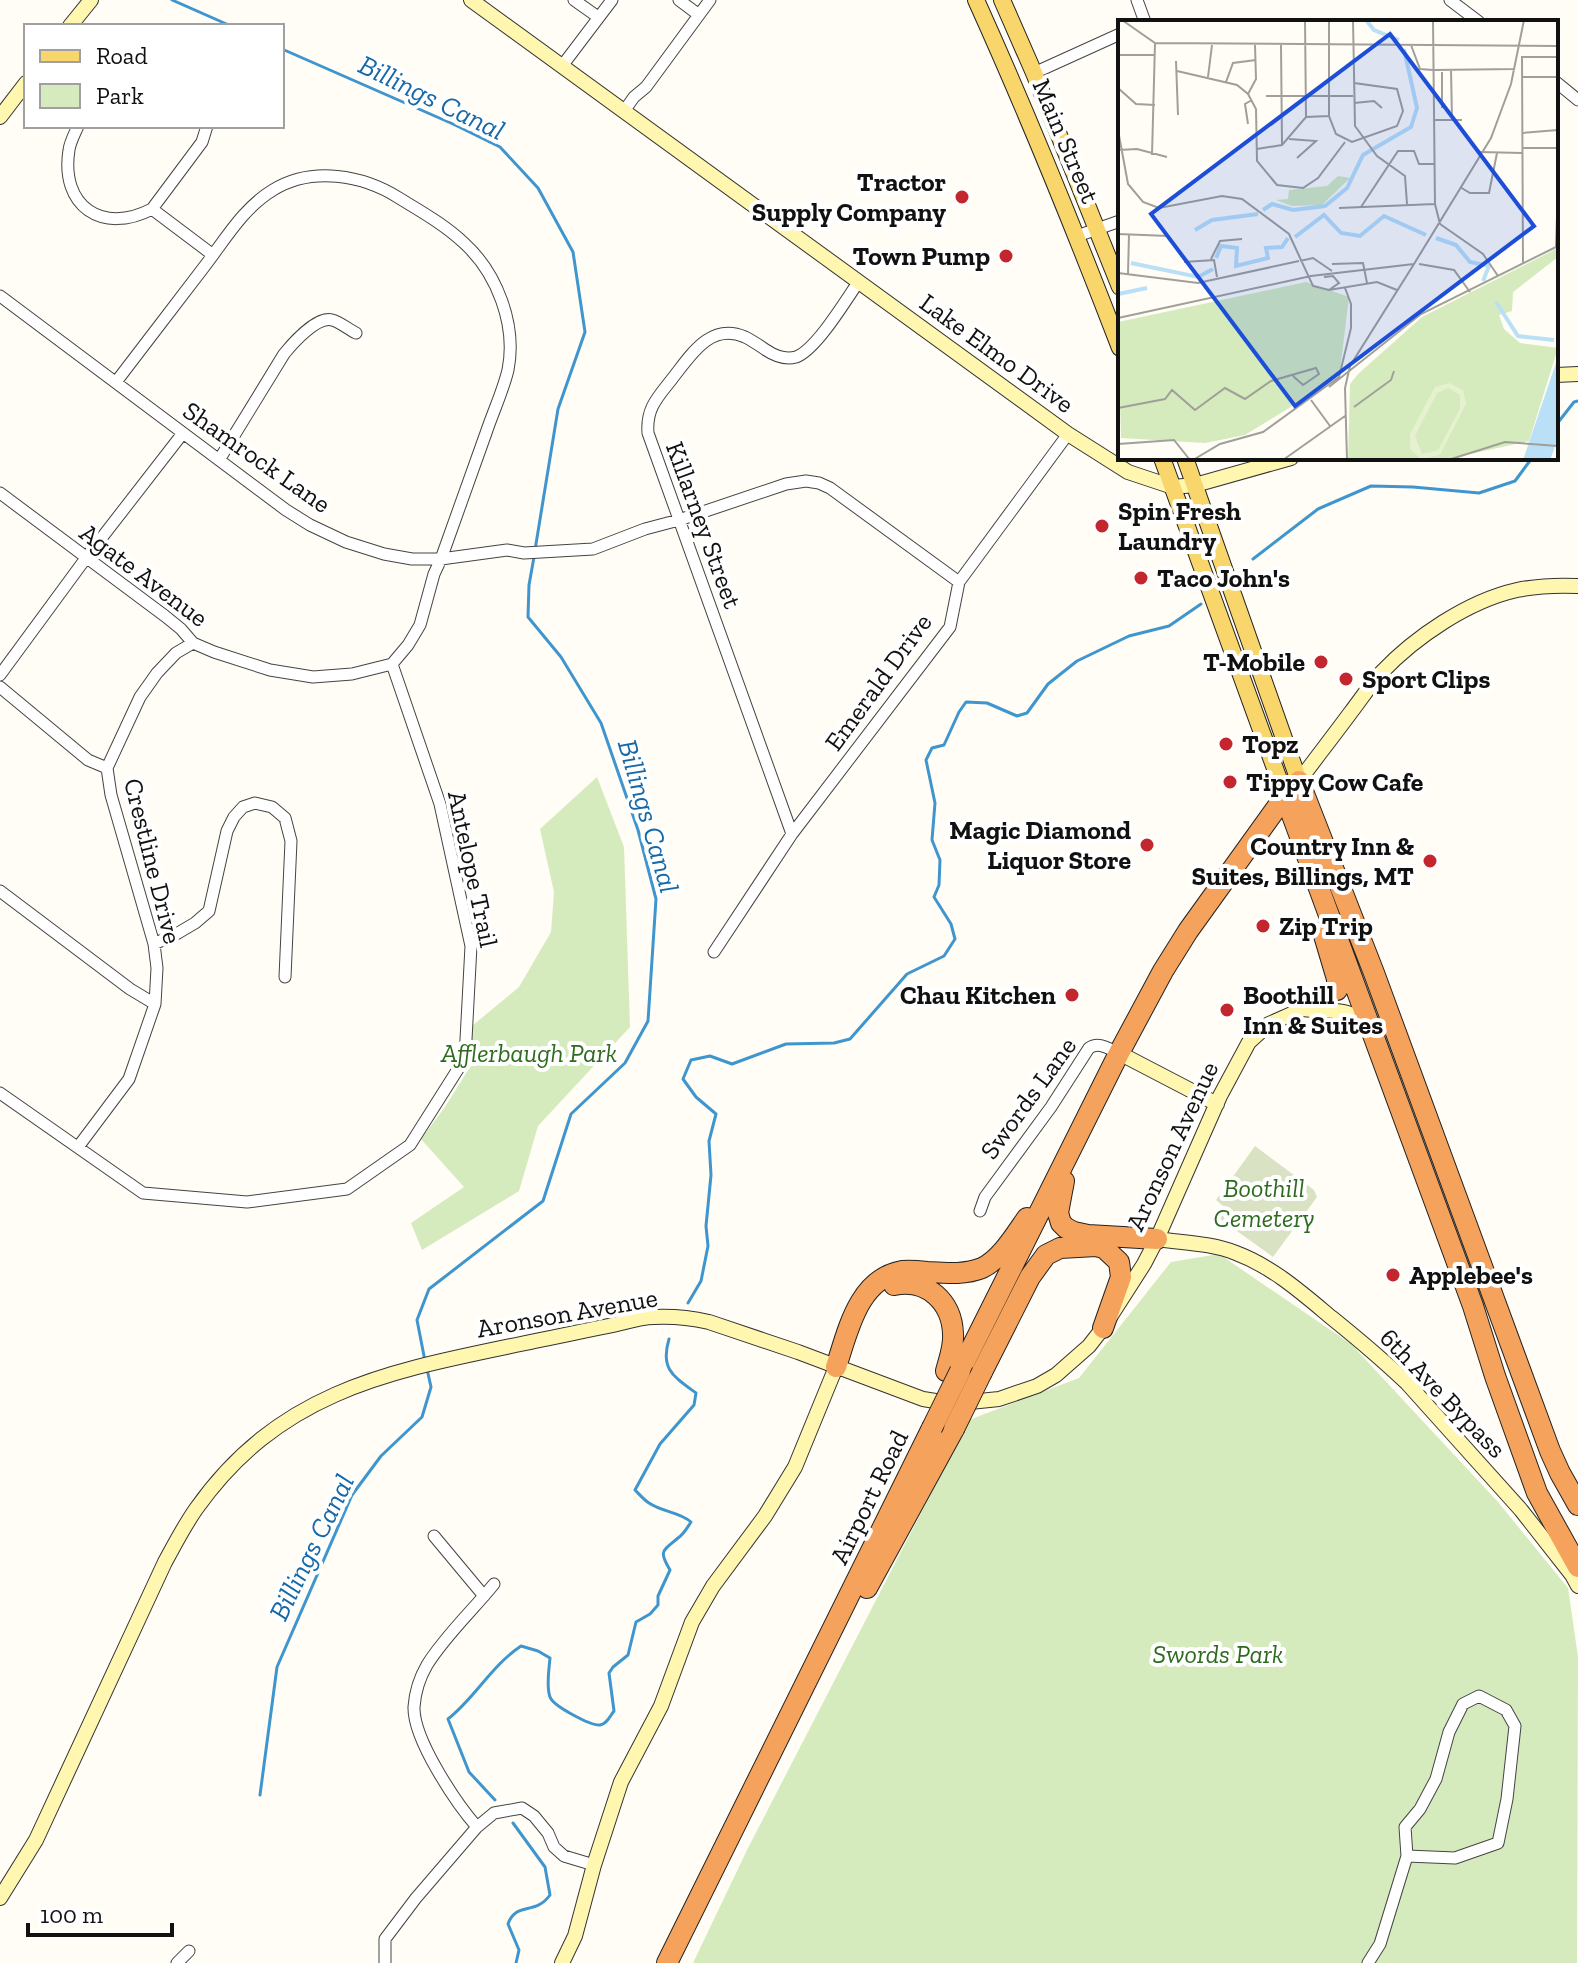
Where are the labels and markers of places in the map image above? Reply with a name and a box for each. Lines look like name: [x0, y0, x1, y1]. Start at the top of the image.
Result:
place label: Tractor Supply Company: [752, 166, 946, 228]
marker: Tractor Supply Company: [953, 188, 971, 206]
place label: Town Pump: [853, 240, 990, 272]
marker: Town Pump: [997, 247, 1015, 265]
place label: Spin Fresh Laundry: [1118, 495, 1241, 557]
marker: Spin Fresh Laundry: [1093, 517, 1111, 535]
place label: Taco John's: [1157, 562, 1290, 594]
marker: Taco John's: [1132, 569, 1150, 587]
place label: T-Mobile: [1203, 646, 1305, 678]
marker: T-Mobile: [1312, 653, 1330, 671]
place label: Sport Clips: [1362, 663, 1490, 695]
marker: Sport Clips: [1337, 670, 1355, 688]
place label: Topz: [1242, 728, 1299, 760]
marker: Topz: [1217, 735, 1235, 753]
place label: Tippy Cow Cafe: [1246, 766, 1424, 798]
marker: Tippy Cow Cafe: [1221, 773, 1239, 791]
place label: Magic Diamond Liquor Store: [949, 814, 1131, 876]
place label: Country Inn & Suites, Billings, MT: [1191, 830, 1414, 892]
marker: Magic Diamond Liquor Store: [1138, 836, 1156, 854]
marker: Country Inn & Suites, Billings, MT: [1421, 852, 1439, 870]
place label: Zip Trip: [1279, 910, 1373, 942]
marker: Zip Trip: [1254, 917, 1272, 935]
place label: Chau Kitchen: [900, 979, 1057, 1011]
place label: Boothill Inn & Suites: [1243, 979, 1383, 1041]
marker: Chau Kitchen: [1063, 986, 1081, 1004]
marker: Boothill Inn & Suites: [1218, 1001, 1236, 1019]
place label: Applebee's: [1409, 1259, 1533, 1291]
marker: Applebee's: [1384, 1266, 1402, 1284]

